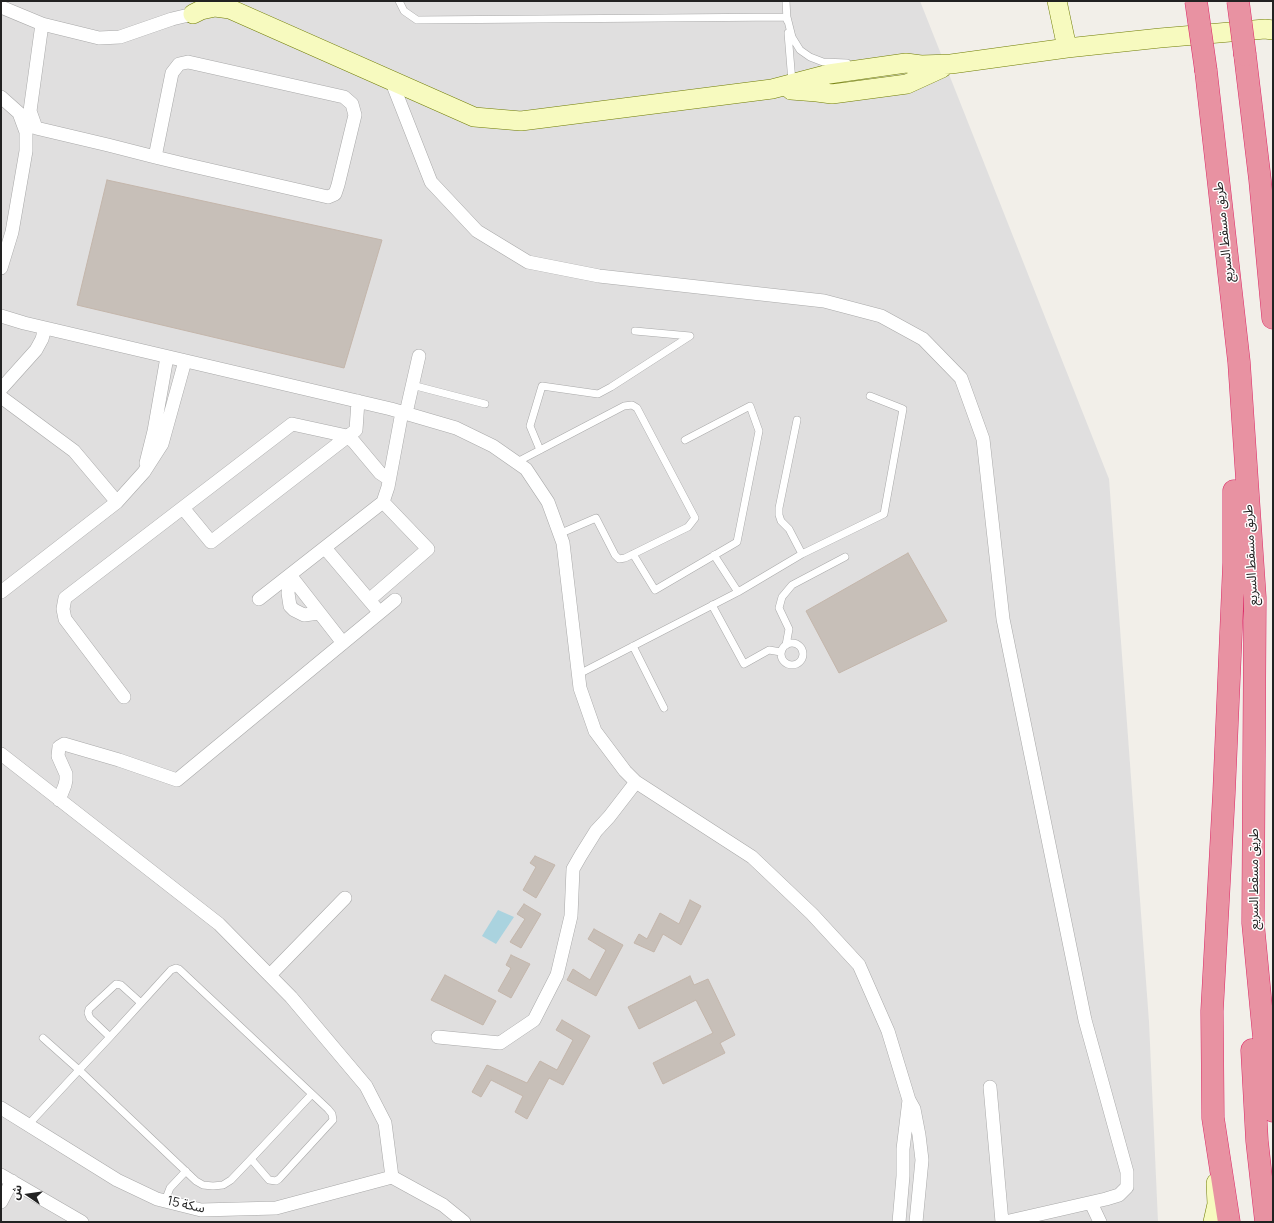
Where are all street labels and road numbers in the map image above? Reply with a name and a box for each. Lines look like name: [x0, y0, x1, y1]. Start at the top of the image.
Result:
street label: طريق مسقط السريع: [1211, 181, 1237, 283]
street label: طريق مسقط السريع: [1241, 504, 1261, 606]
street label: طريق مسقط السريع: [1246, 828, 1262, 930]
street label: سكة 15: [166, 1193, 206, 1217]

